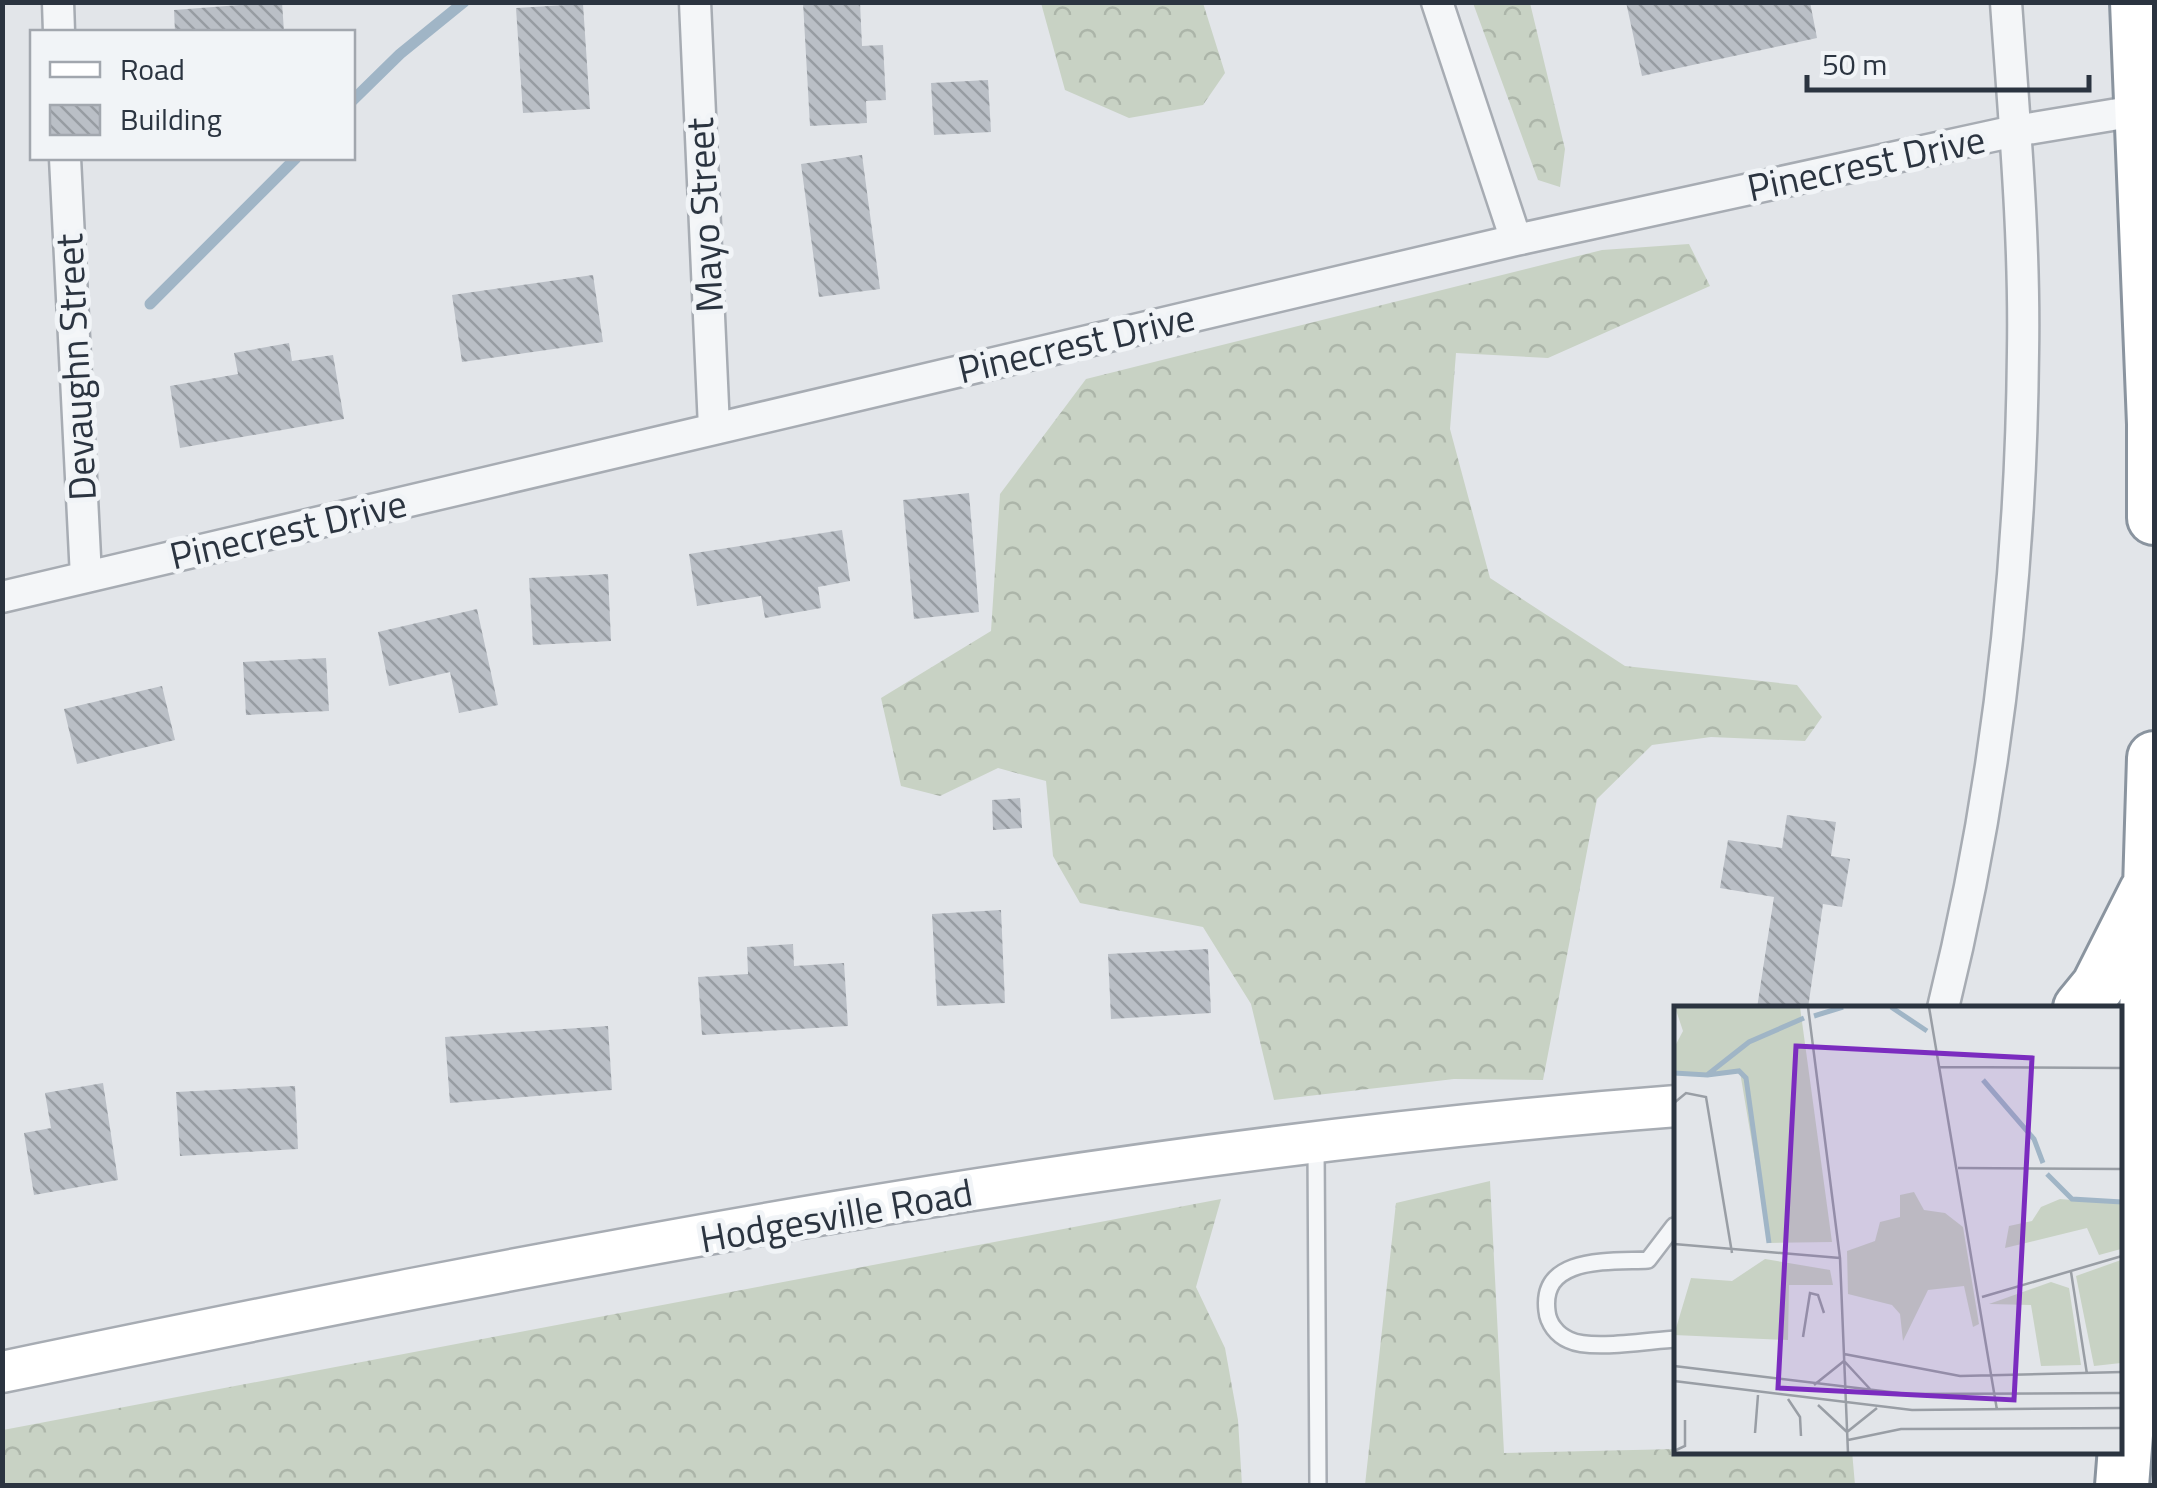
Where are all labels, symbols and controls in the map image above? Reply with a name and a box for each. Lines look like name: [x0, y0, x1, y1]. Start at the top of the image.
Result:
legend: [30, 30, 355, 160]
scale bar: [1807, 30, 2090, 92]
text: 50 m: [1822, 41, 1887, 87]
text: Road: [120, 46, 185, 92]
text: Building: [120, 96, 222, 142]
street label: Pinecrest Drive: [1742, 110, 1990, 216]
street label: Mayo Street: [670, 116, 738, 314]
street label: Devaughn Street: [39, 232, 111, 502]
street label: Pinecrest Drive: [952, 288, 1200, 398]
street label: Pinecrest Drive: [164, 474, 412, 584]
inset map: [1674, 1006, 2122, 1453]
street label: Hodgesville Road: [695, 1163, 977, 1267]

